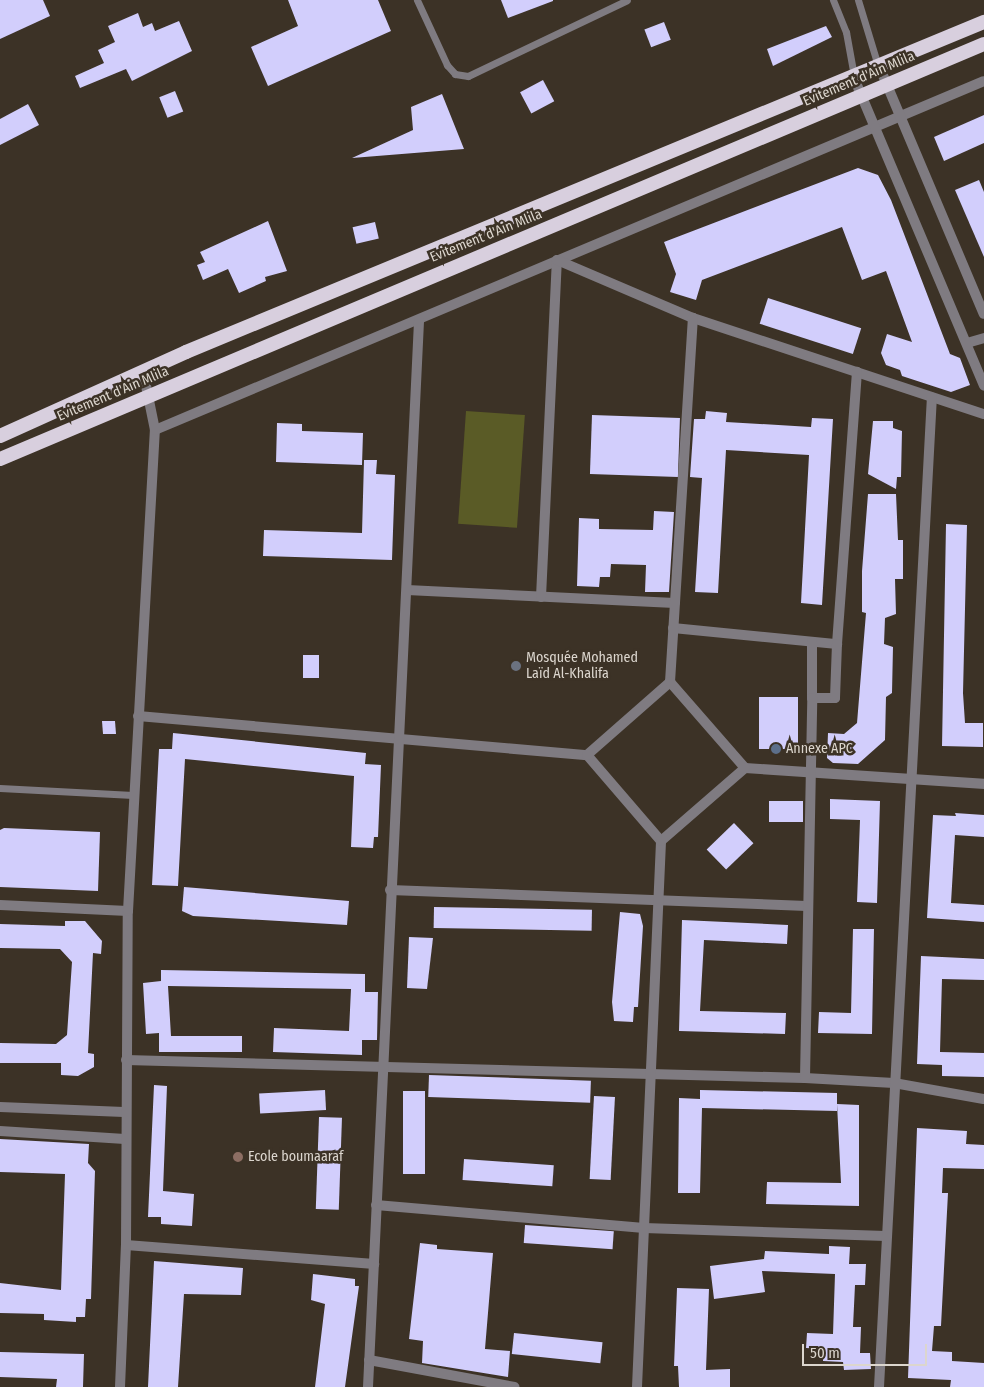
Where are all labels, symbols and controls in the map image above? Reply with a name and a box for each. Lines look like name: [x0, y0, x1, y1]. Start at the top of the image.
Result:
street label: Evitement d'Ain Mlila: [801, 48, 917, 110]
street label: Evitement d'Ain Mlila: [428, 206, 544, 266]
street label: Evitement d'Ain Mlila: [55, 363, 171, 425]
place label: Mosquée Mohamed Laïd Al-Khalifa: [526, 650, 638, 682]
marker: Mosquée Mohamed Laïd Al-Khalifa: [510, 660, 522, 672]
place label: Annexe APC: [786, 741, 853, 757]
marker: Annexe APC: [770, 743, 782, 755]
place label: Ecole boumaaraf: [248, 1149, 343, 1165]
marker: Ecole boumaaraf: [232, 1151, 244, 1163]
scale bar: [804, 1334, 929, 1366]
text: 50 m: [810, 1344, 840, 1362]

